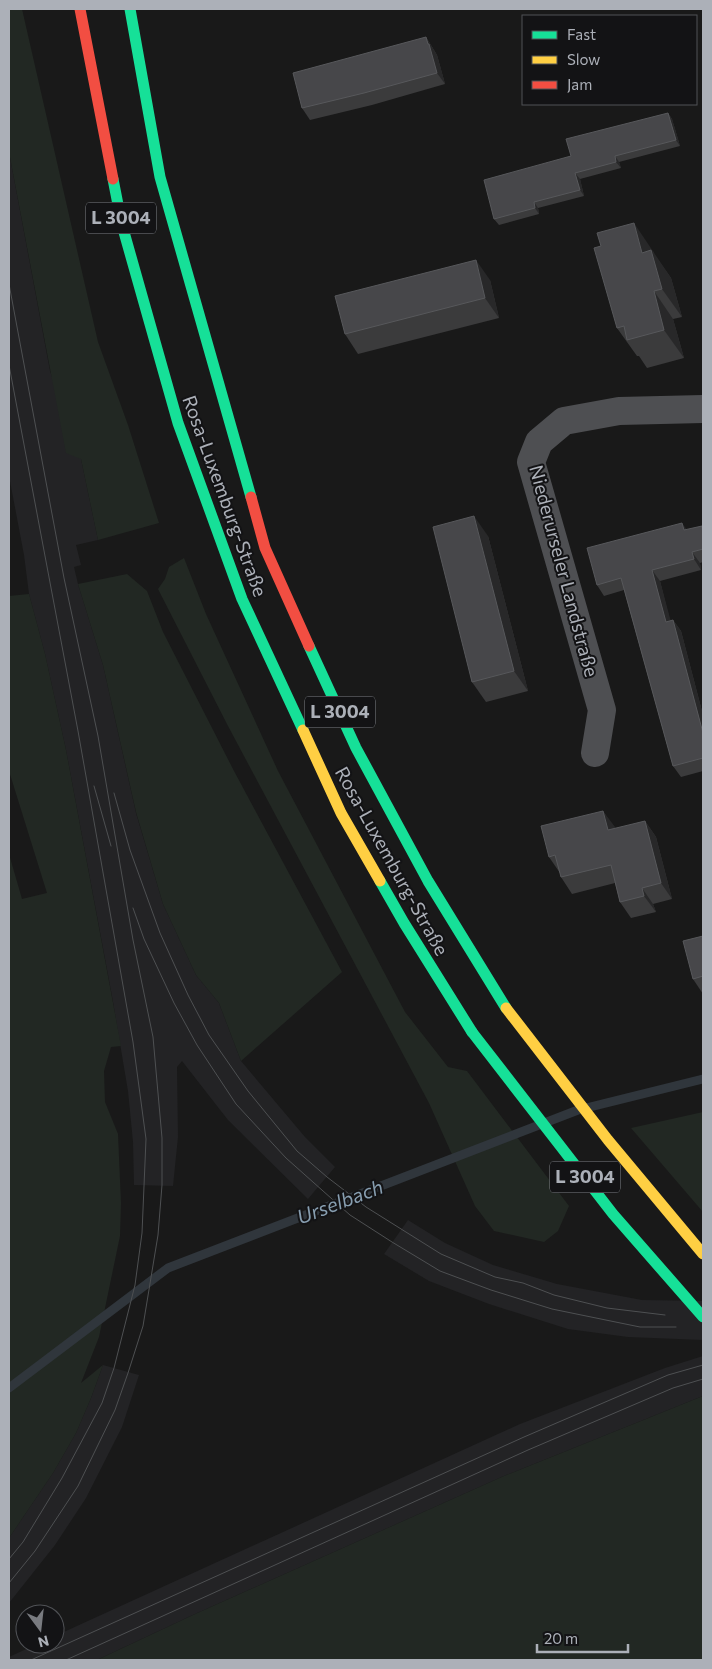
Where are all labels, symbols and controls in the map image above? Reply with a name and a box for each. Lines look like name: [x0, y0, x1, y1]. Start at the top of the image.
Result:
legend: [522, 15, 697, 105]
text: Fast: [567, 25, 596, 43]
text: Slow: [567, 50, 600, 68]
text: Jam: [567, 75, 592, 93]
road number: L 3004: [86, 202, 156, 234]
street label: Rosa-Luxemburg-Straße: [178, 392, 273, 600]
street label: Niederurseler Landstraße: [525, 462, 604, 679]
road number: L 3004: [305, 696, 375, 728]
street label: Rosa-Luxemburg-Straße: [331, 762, 454, 959]
road number: L 3004: [550, 1162, 620, 1192]
water label: Urselbach: [293, 1174, 386, 1229]
north arrow: [15, 1604, 65, 1654]
scale bar: [537, 1622, 628, 1654]
text: 20 m: [544, 1629, 578, 1647]
text: N: [36, 1632, 51, 1652]

